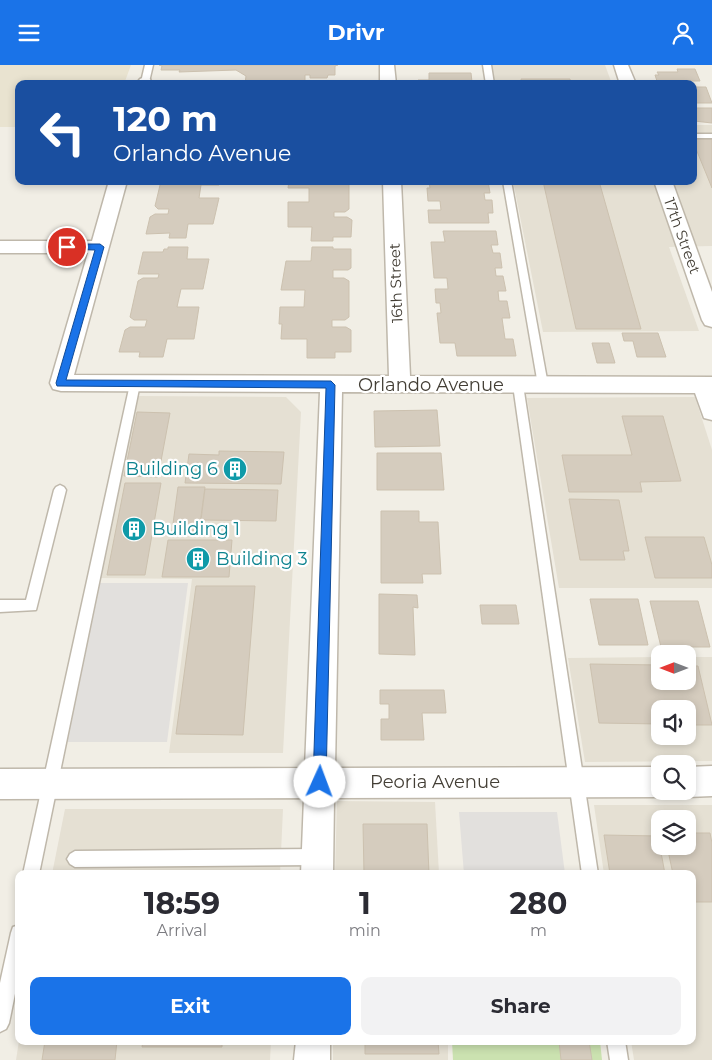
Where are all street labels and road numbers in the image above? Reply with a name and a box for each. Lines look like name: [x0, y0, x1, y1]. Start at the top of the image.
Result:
street label: 17th Street: [660, 195, 705, 276]
street label: 16th Street: [385, 243, 406, 323]
street label: Orlando Avenue: [358, 374, 504, 396]
street label: Peoria Avenue: [370, 771, 500, 793]

